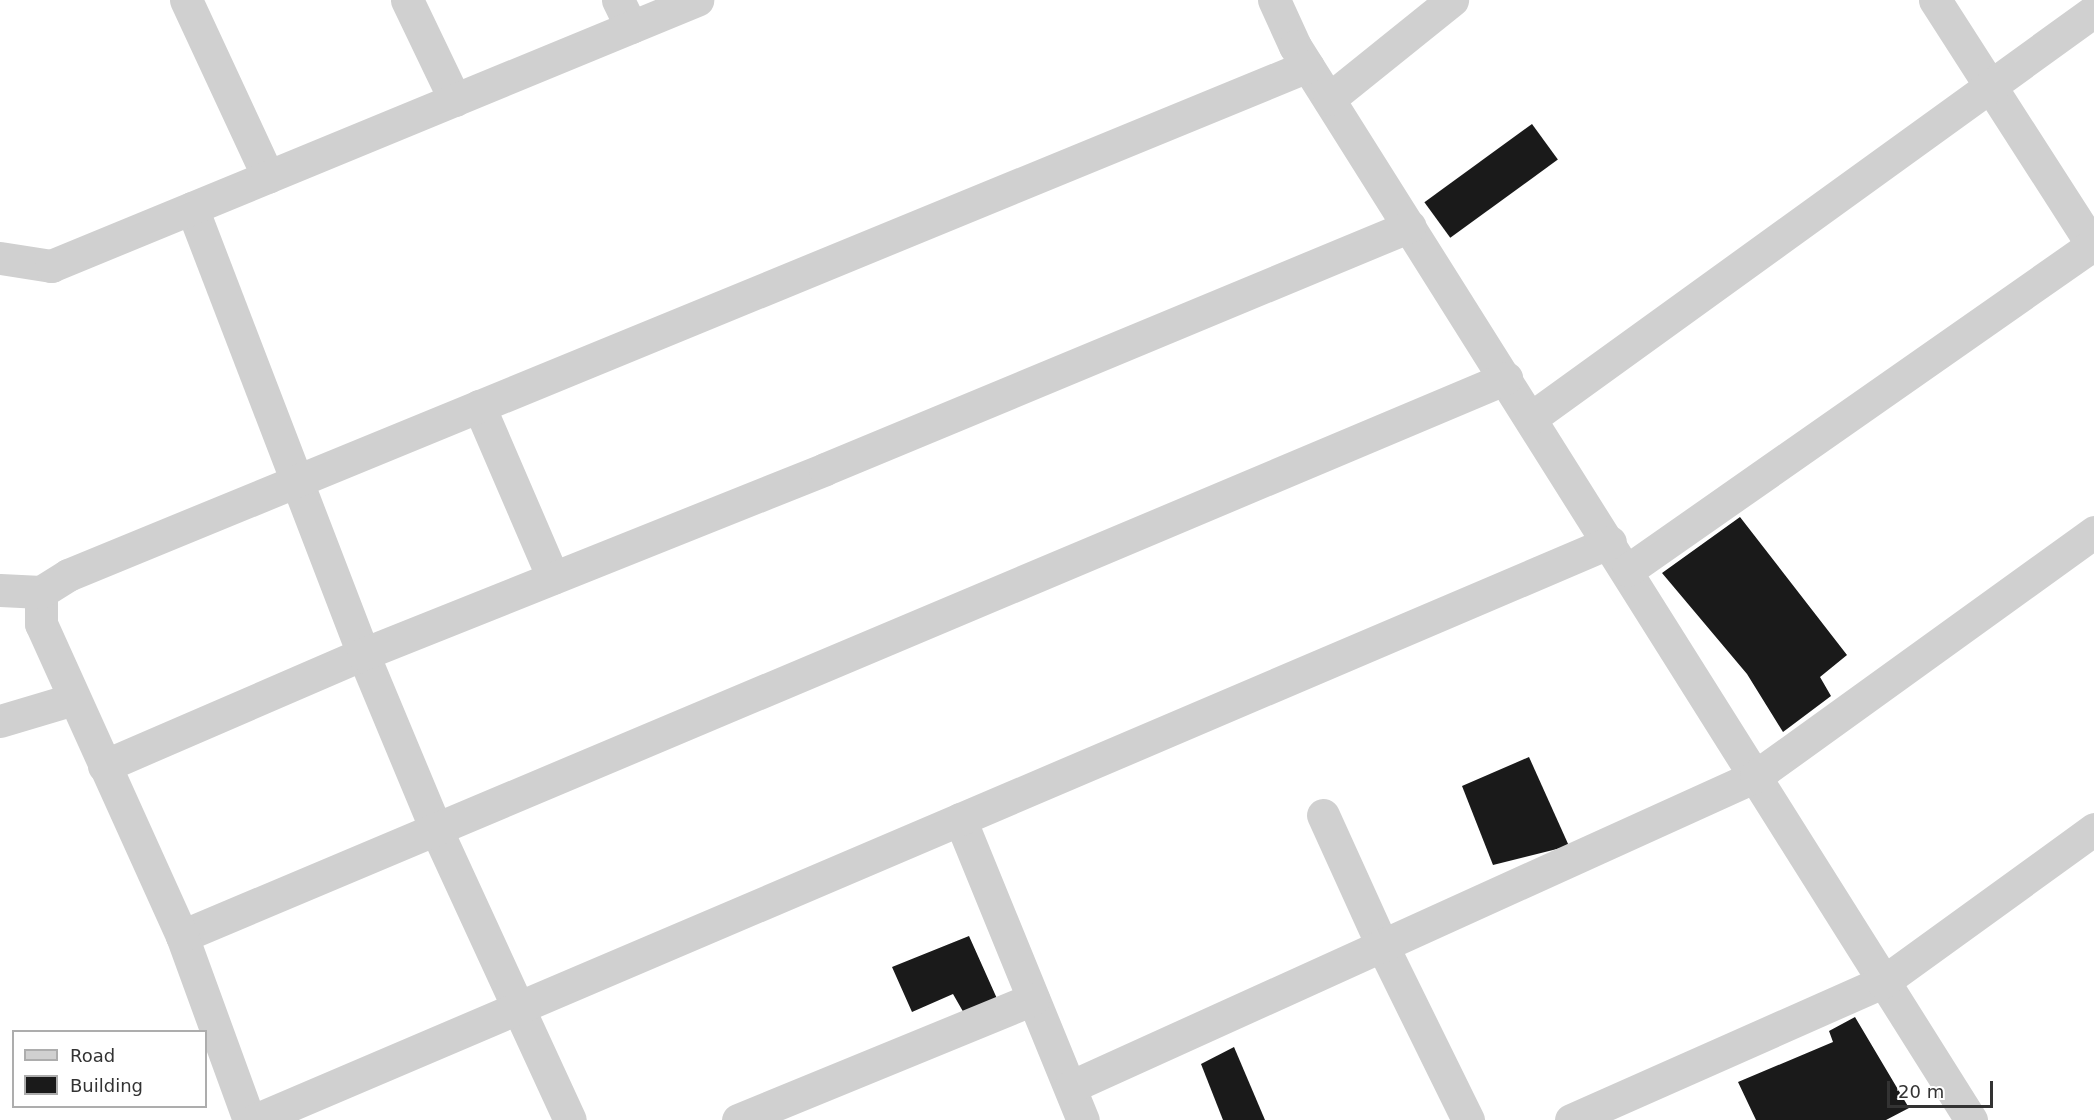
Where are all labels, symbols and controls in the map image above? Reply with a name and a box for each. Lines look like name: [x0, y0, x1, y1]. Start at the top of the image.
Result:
legend: [12, 1030, 207, 1108]
text: Road: [70, 1045, 115, 1066]
scale bar: [1890, 1069, 1996, 1107]
text: Building: [70, 1075, 143, 1096]
text: 20 m: [1898, 1081, 1944, 1102]

